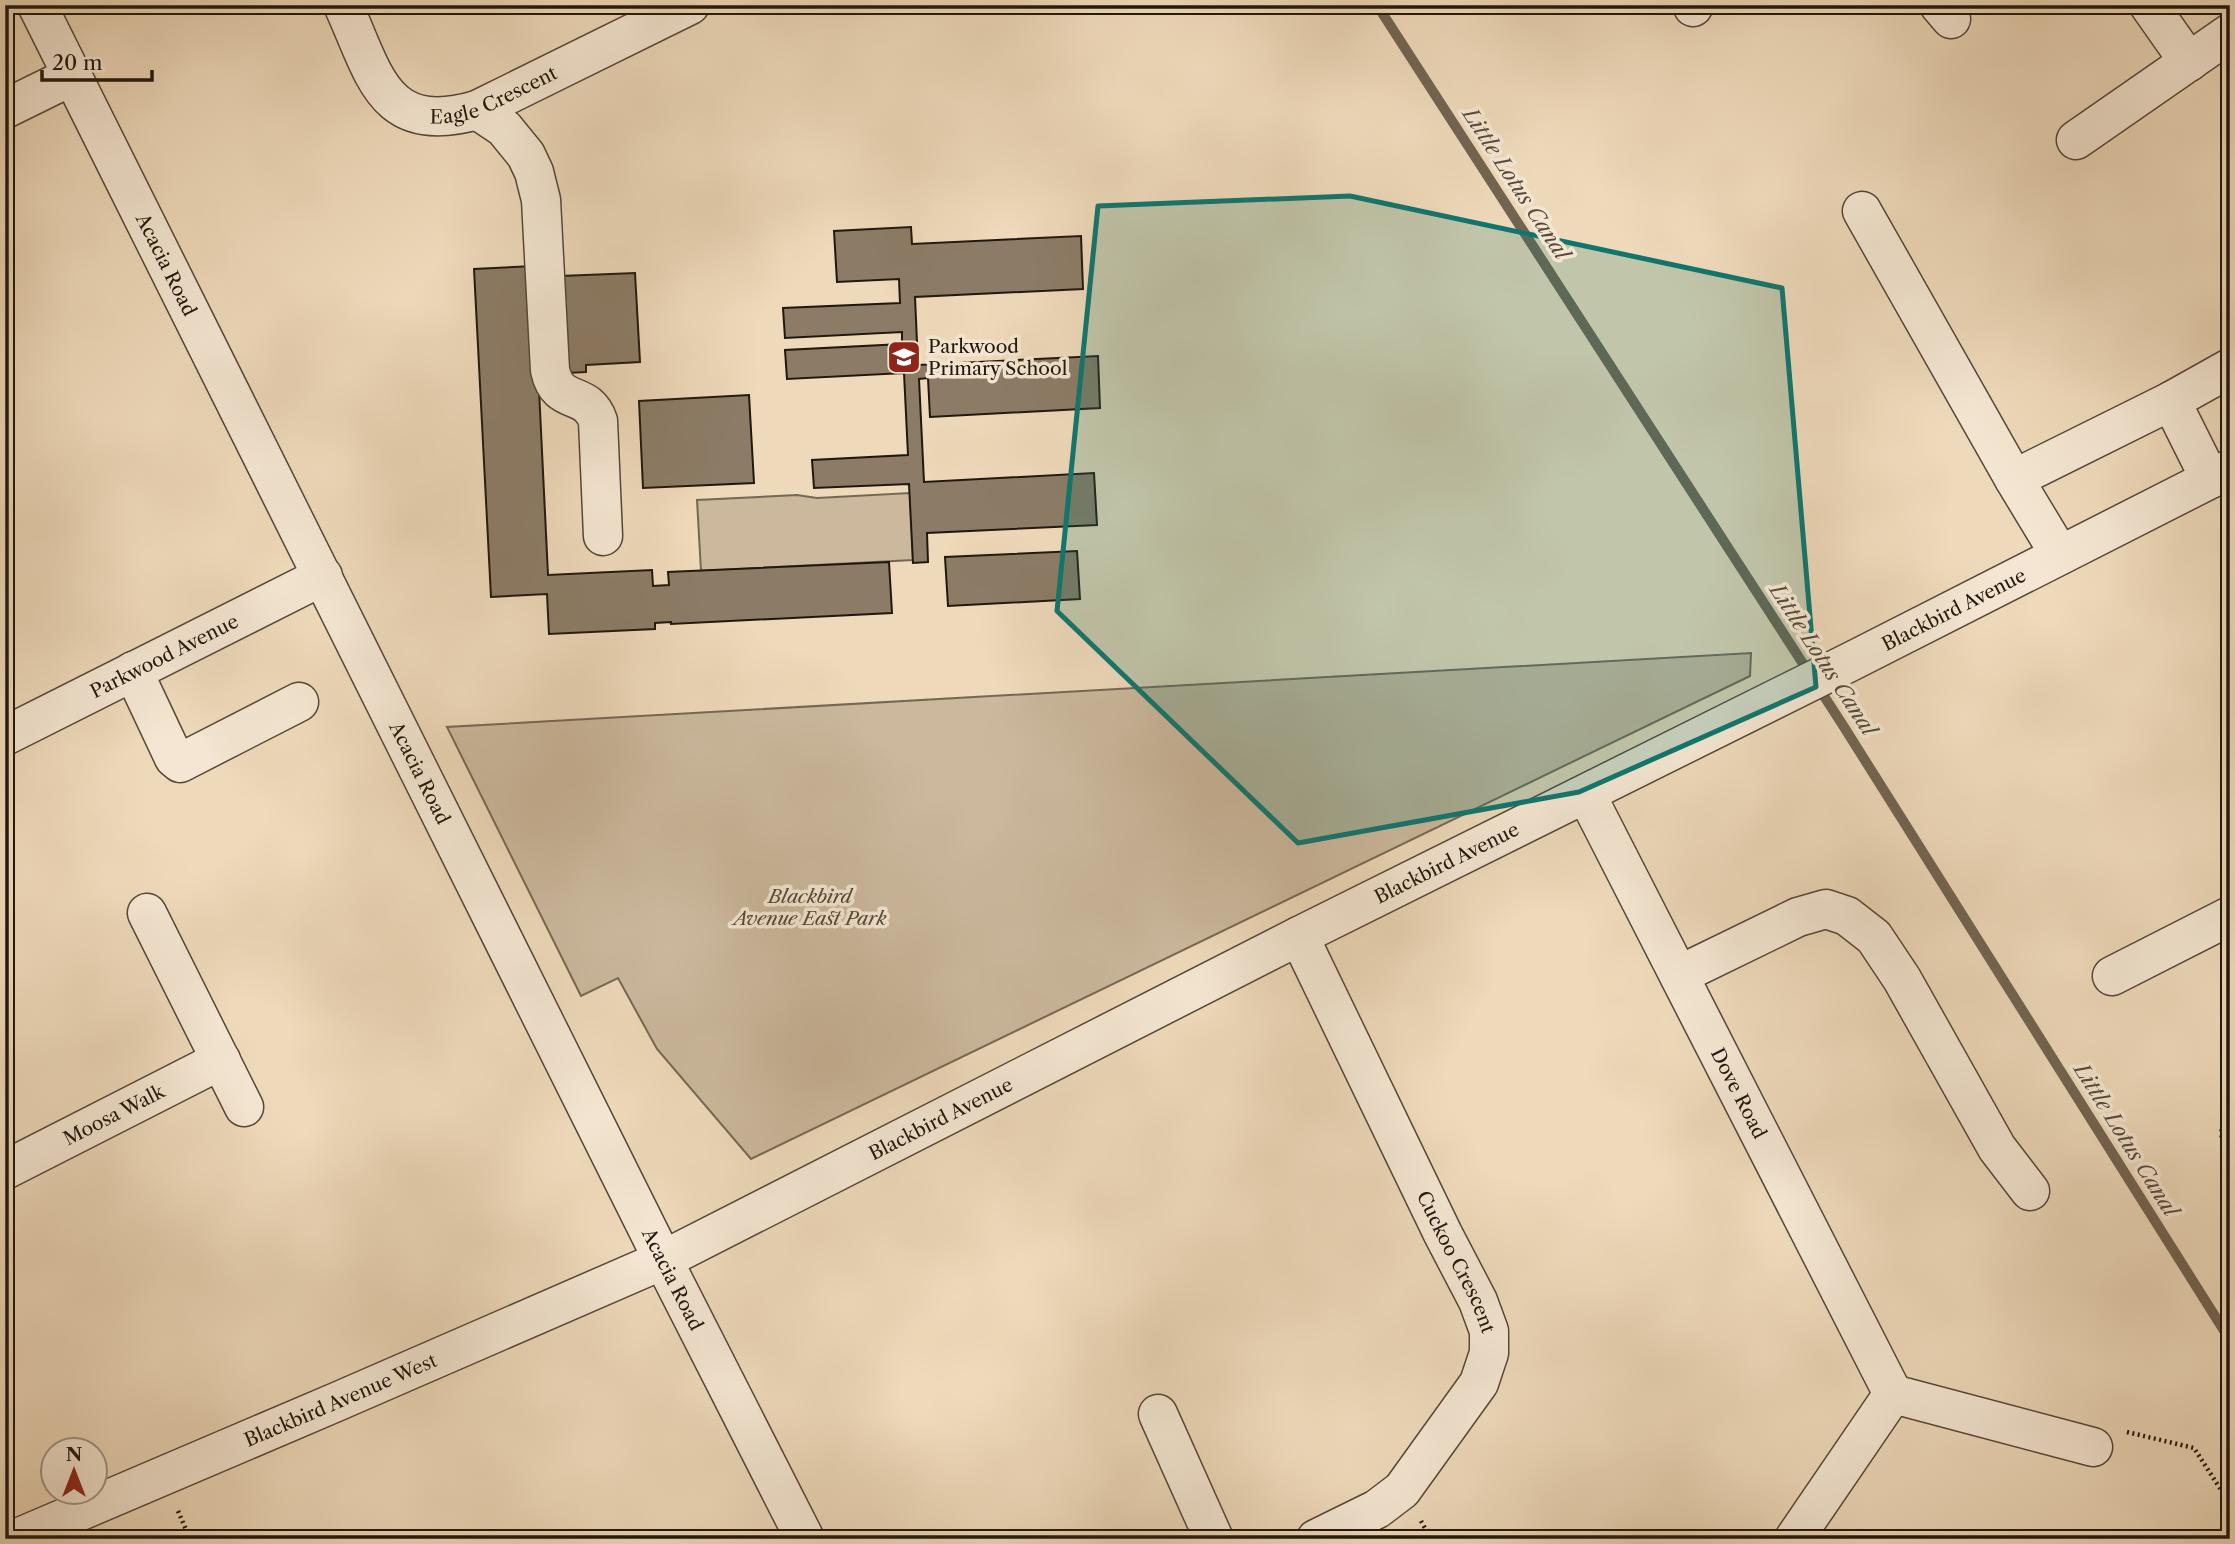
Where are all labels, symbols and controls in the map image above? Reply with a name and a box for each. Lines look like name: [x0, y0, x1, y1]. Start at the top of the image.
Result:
scale bar: [42, 38, 152, 82]
text: 20 m: [52, 50, 103, 75]
street label: Eagle Crescent: [430, 61, 561, 129]
water label: Little Lotus Canal: [1457, 101, 1576, 266]
street label: Acacia Road: [130, 209, 201, 320]
place label: Parkwood Primary School: [928, 335, 1068, 380]
school or university icon: Parkwood Primary School: [885, 338, 923, 376]
street label: Blackbird Avenue: [1878, 564, 2030, 656]
water label: Little Lotus Canal: [1764, 577, 1883, 742]
street label: Parkwood Avenue: [86, 610, 242, 703]
street label: Acacia Road: [384, 717, 455, 828]
street label: Blackbird Avenue: [1371, 818, 1523, 909]
park label: Blackbird Avenue East Park: [730, 885, 887, 930]
street label: Dove Road: [1706, 1044, 1772, 1143]
water label: Little Lotus Canal: [2068, 1057, 2185, 1223]
street label: Blackbird Avenue: [865, 1073, 1017, 1165]
street label: Moosa Walk: [60, 1079, 169, 1150]
street label: Cuckoo Crescent: [1412, 1187, 1500, 1337]
street label: Acacia Road: [637, 1224, 708, 1335]
street label: Blackbird Avenue West: [241, 1349, 441, 1452]
north arrow: [38, 1436, 108, 1506]
text: N: [66, 1443, 82, 1466]

